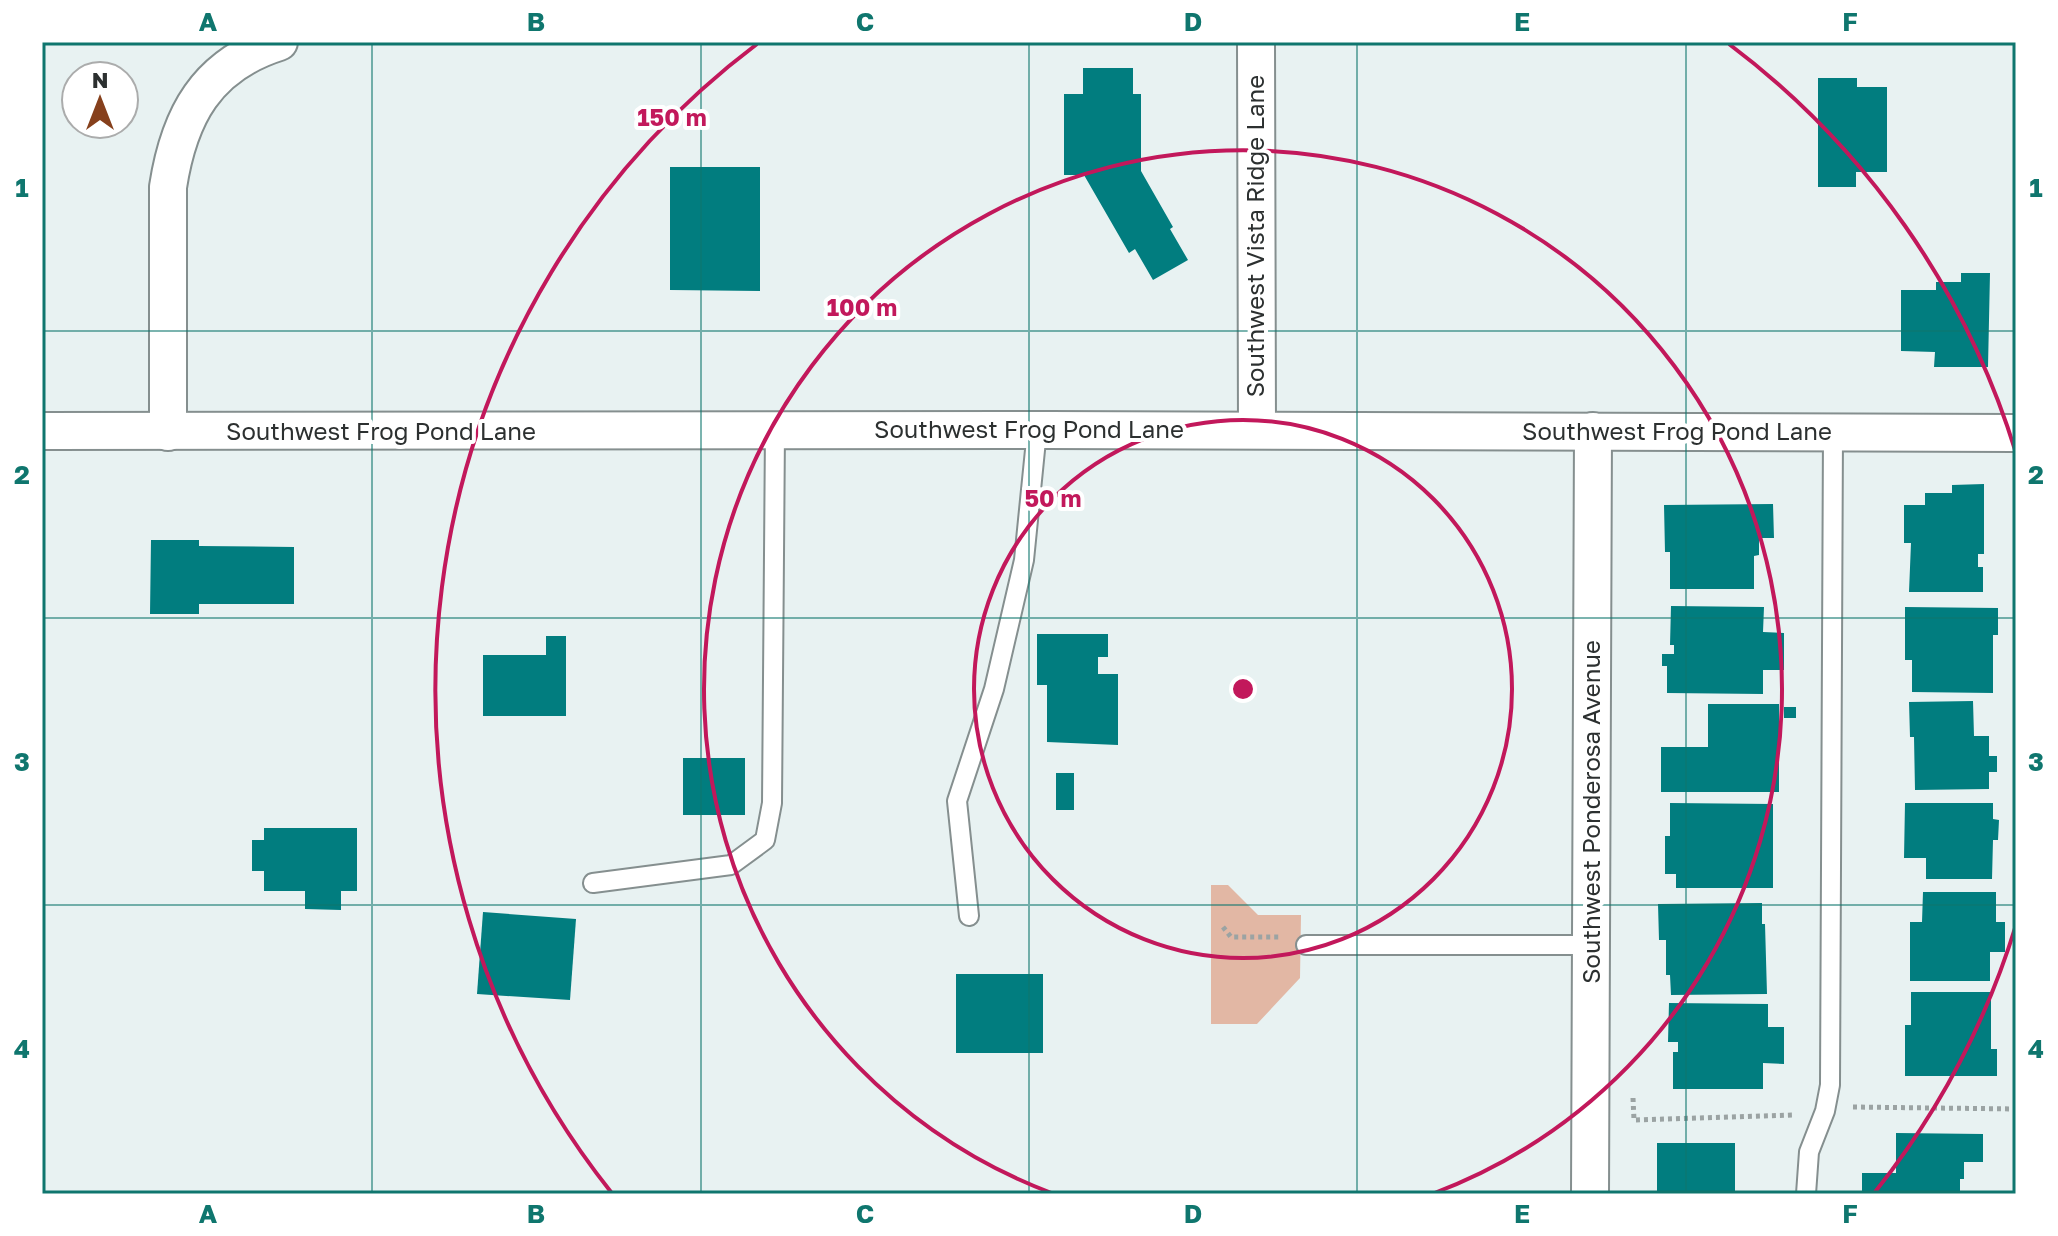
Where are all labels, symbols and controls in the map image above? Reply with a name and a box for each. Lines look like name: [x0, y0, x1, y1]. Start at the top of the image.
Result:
text: A: [199, 6, 218, 37]
text: B: [527, 6, 545, 37]
text: C: [856, 6, 874, 37]
text: D: [1184, 6, 1202, 37]
text: E: [1514, 6, 1530, 37]
text: F: [1842, 6, 1858, 37]
north arrow: [60, 60, 140, 140]
text: N: [92, 66, 108, 93]
street label: Southwest Vista Ridge Lane: [1240, 75, 1269, 397]
text: 150 m: [637, 102, 707, 131]
text: 1: [15, 172, 29, 203]
text: 1: [2029, 172, 2043, 203]
text: 100 m: [827, 292, 897, 321]
street label: Southwest Frog Pond Lane: [874, 414, 1184, 443]
street label: Southwest Frog Pond Lane: [226, 416, 536, 445]
street label: Southwest Frog Pond Lane: [1522, 416, 1832, 445]
text: 2: [14, 459, 30, 490]
text: 2: [2028, 459, 2044, 490]
text: 50 m: [1024, 483, 1082, 512]
street label: Southwest Ponderosa Avenue: [1576, 640, 1605, 984]
centre of rings: [1229, 675, 1257, 703]
text: 3: [14, 746, 30, 777]
text: 3: [2028, 746, 2044, 777]
text: 4: [14, 1033, 30, 1064]
text: 4: [2028, 1033, 2044, 1064]
text: A: [199, 1198, 218, 1229]
text: B: [527, 1198, 545, 1229]
text: C: [856, 1198, 874, 1229]
text: D: [1184, 1198, 1202, 1229]
text: E: [1514, 1198, 1530, 1229]
text: F: [1842, 1198, 1858, 1229]

